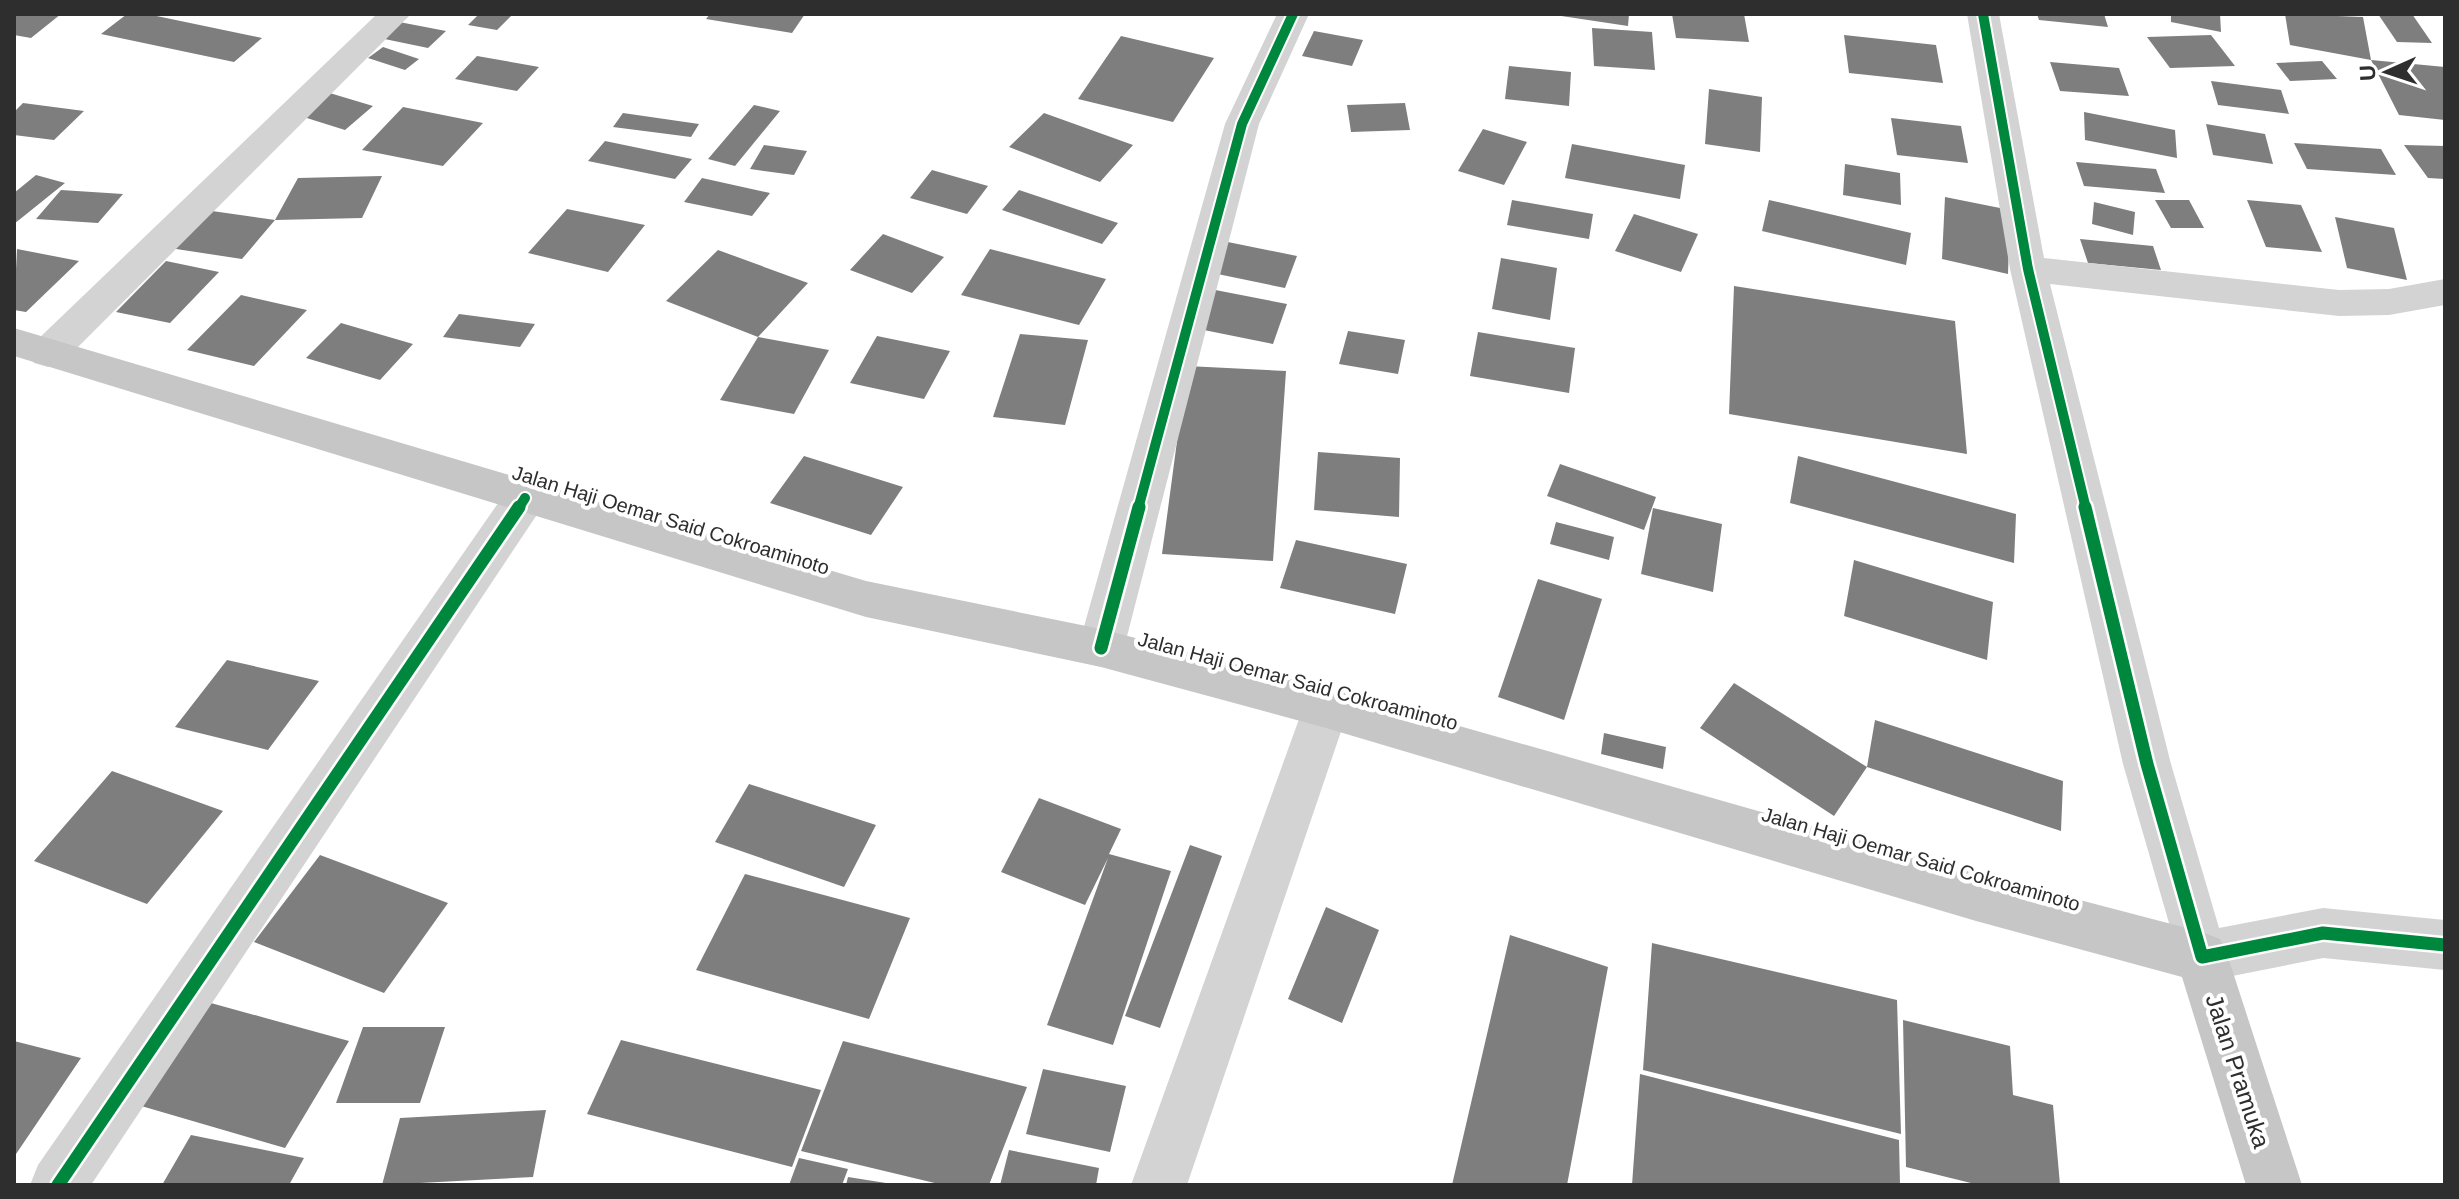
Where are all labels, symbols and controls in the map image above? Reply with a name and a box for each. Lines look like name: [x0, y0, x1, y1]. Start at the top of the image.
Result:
north arrow: [2347, 32, 2427, 112]
text: U: [2355, 64, 2380, 82]
street label: Jalan Haji Oemar Said Cokroaminoto: [510, 461, 832, 579]
street label: Jalan Haji Oemar Said Cokroaminoto: [1136, 628, 1460, 734]
street label: Jalan Haji Oemar Said Cokroaminoto: [1759, 803, 2083, 915]
street label: Jalan Pramuka: [2200, 991, 2276, 1152]

